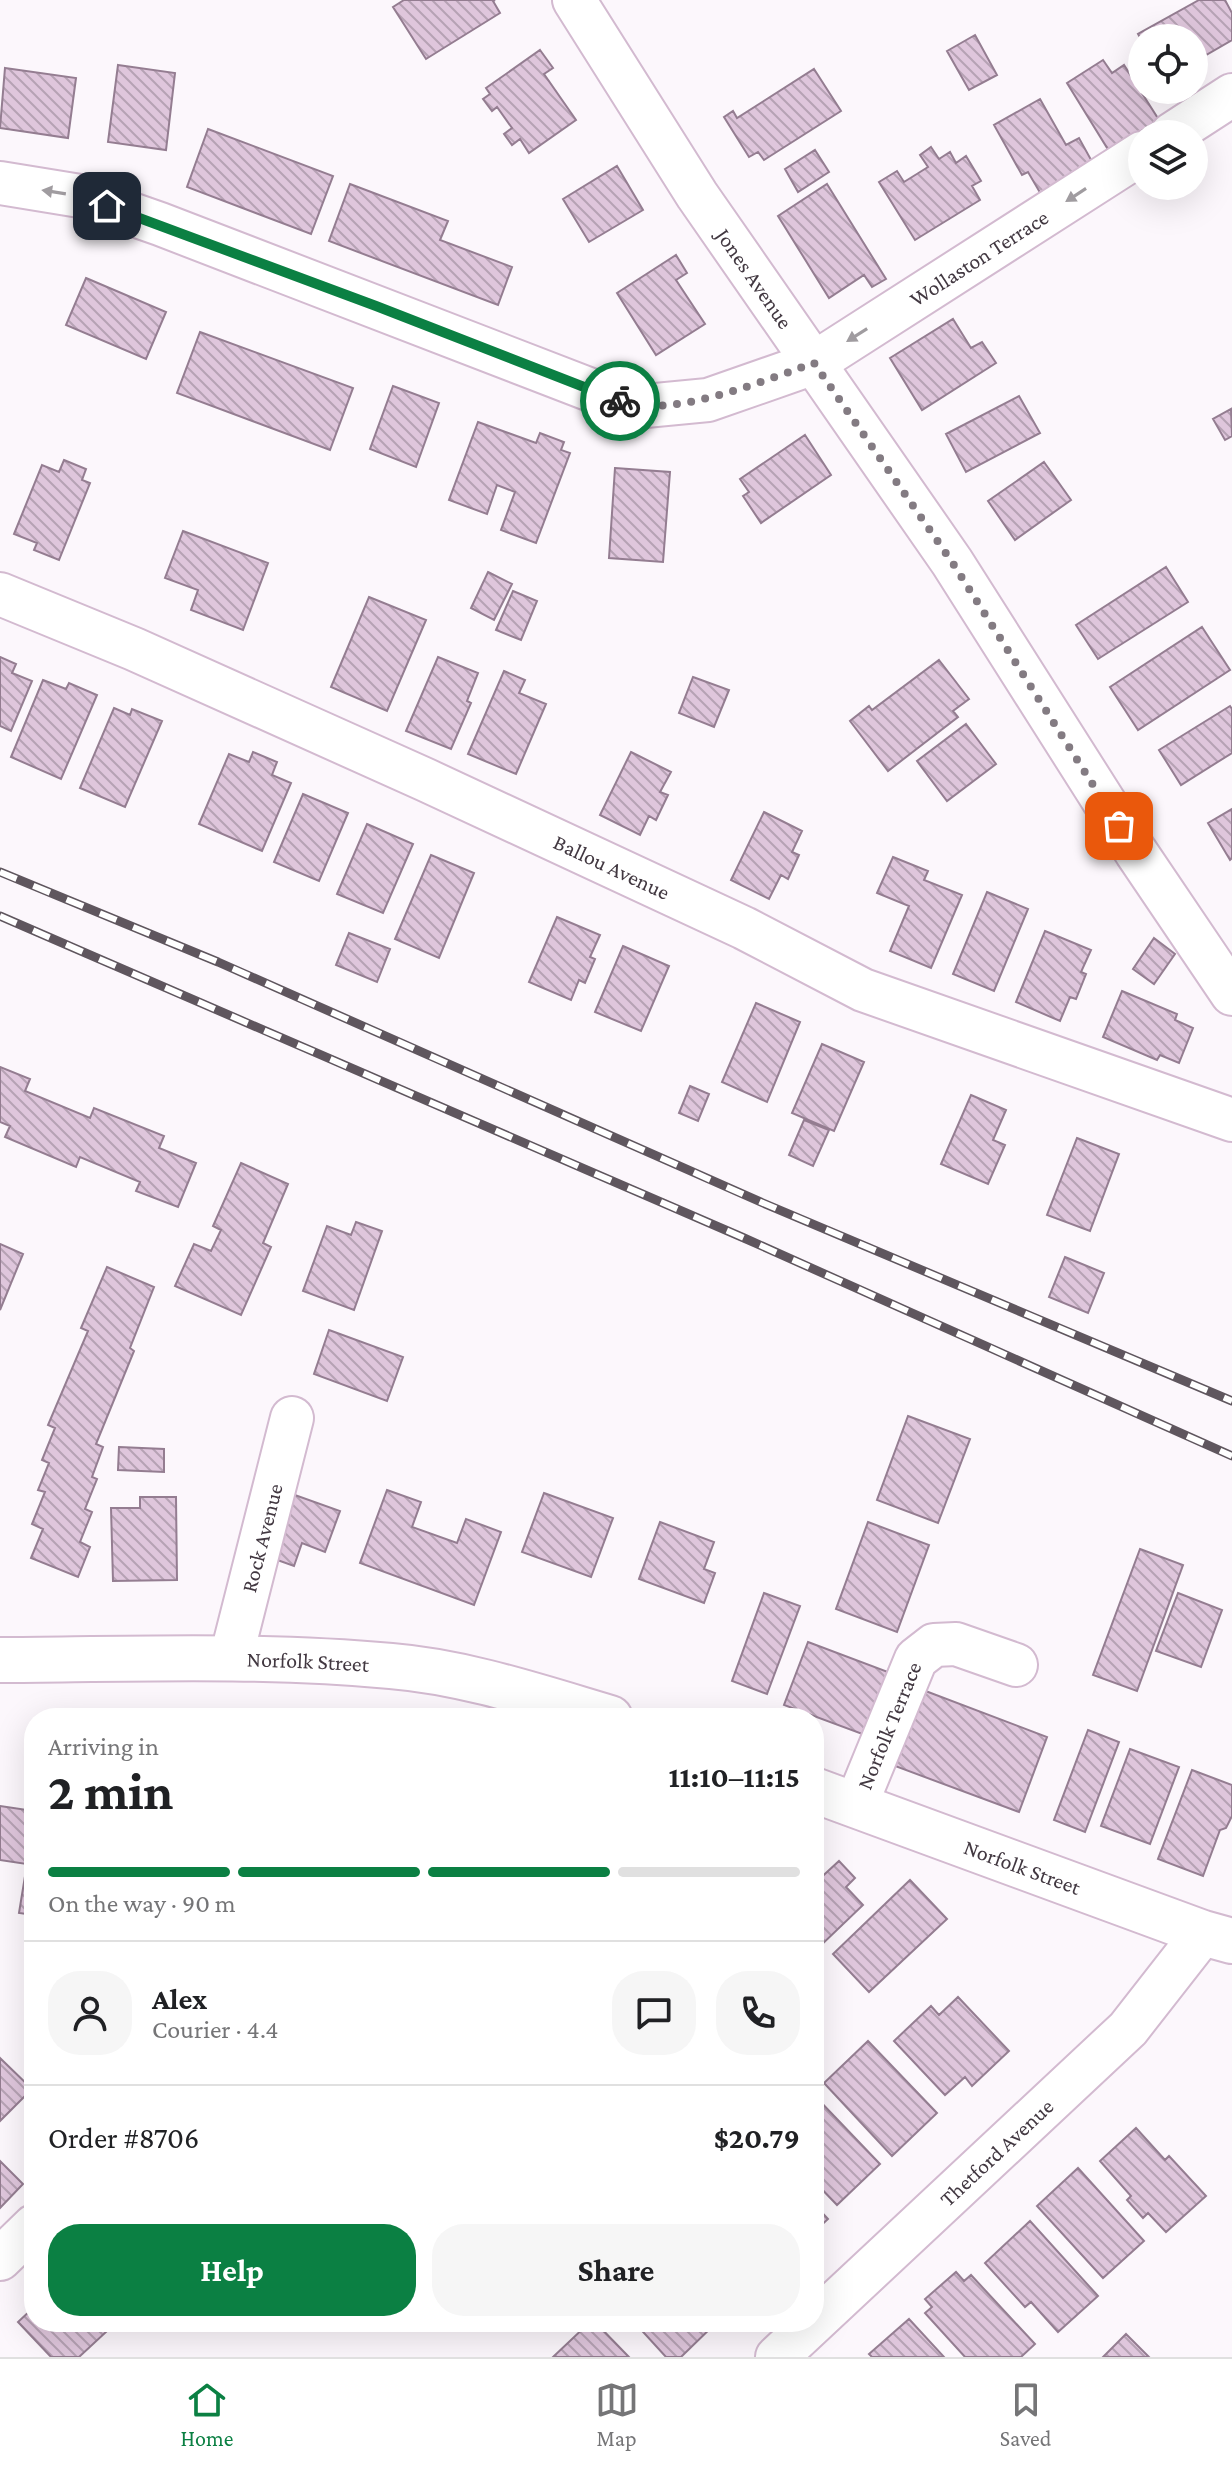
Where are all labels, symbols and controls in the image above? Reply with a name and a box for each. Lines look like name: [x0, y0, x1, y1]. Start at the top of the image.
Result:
map controls: [1128, 24, 1208, 200]
button: locate: [1128, 24, 1208, 104]
button: layers: [1128, 120, 1208, 200]
pin: [73, 172, 141, 240]
icon: home: [85, 184, 129, 228]
one-way arrow: [41, 185, 66, 198]
one-way arrow: [1066, 188, 1087, 203]
street label: Wollaston Terrace: [905, 204, 1053, 311]
street label: Jones Avenue: [710, 222, 798, 333]
one-way arrow: [847, 328, 868, 343]
courier: [580, 361, 660, 441]
icon: bike: [598, 379, 642, 423]
pin: [1085, 792, 1153, 860]
icon: bag: [1097, 804, 1141, 848]
street label: Ballou Avenue: [550, 829, 674, 904]
street label: Rock Avenue: [236, 1481, 287, 1595]
street label: Norfolk Street: [247, 1646, 371, 1677]
street label: Norfolk Terrace: [851, 1658, 926, 1793]
text: Arriving in: [48, 1732, 159, 1761]
text: 11:10–11:15: [668, 1760, 800, 1793]
text: 2 min: [48, 1762, 173, 1820]
street label: Norfolk Street: [961, 1834, 1085, 1900]
text: On the way · 90 m: [48, 1889, 236, 1918]
button: person: [48, 1971, 132, 2055]
button: chat: [612, 1971, 696, 2055]
button: phone: [716, 1971, 800, 2055]
text: Alex: [152, 1982, 207, 2015]
text: Courier · 4.4: [152, 2015, 278, 2044]
street label: Thetford Avenue: [934, 2093, 1058, 2211]
text: Order #8706: [48, 2121, 199, 2154]
text: $20.79: [714, 2121, 800, 2154]
button: Help: [48, 2224, 416, 2316]
button: Share: [432, 2224, 800, 2316]
tab: Home: [181, 2378, 233, 2451]
tab: Map: [595, 2378, 639, 2451]
tab: Saved: [1000, 2378, 1051, 2451]

